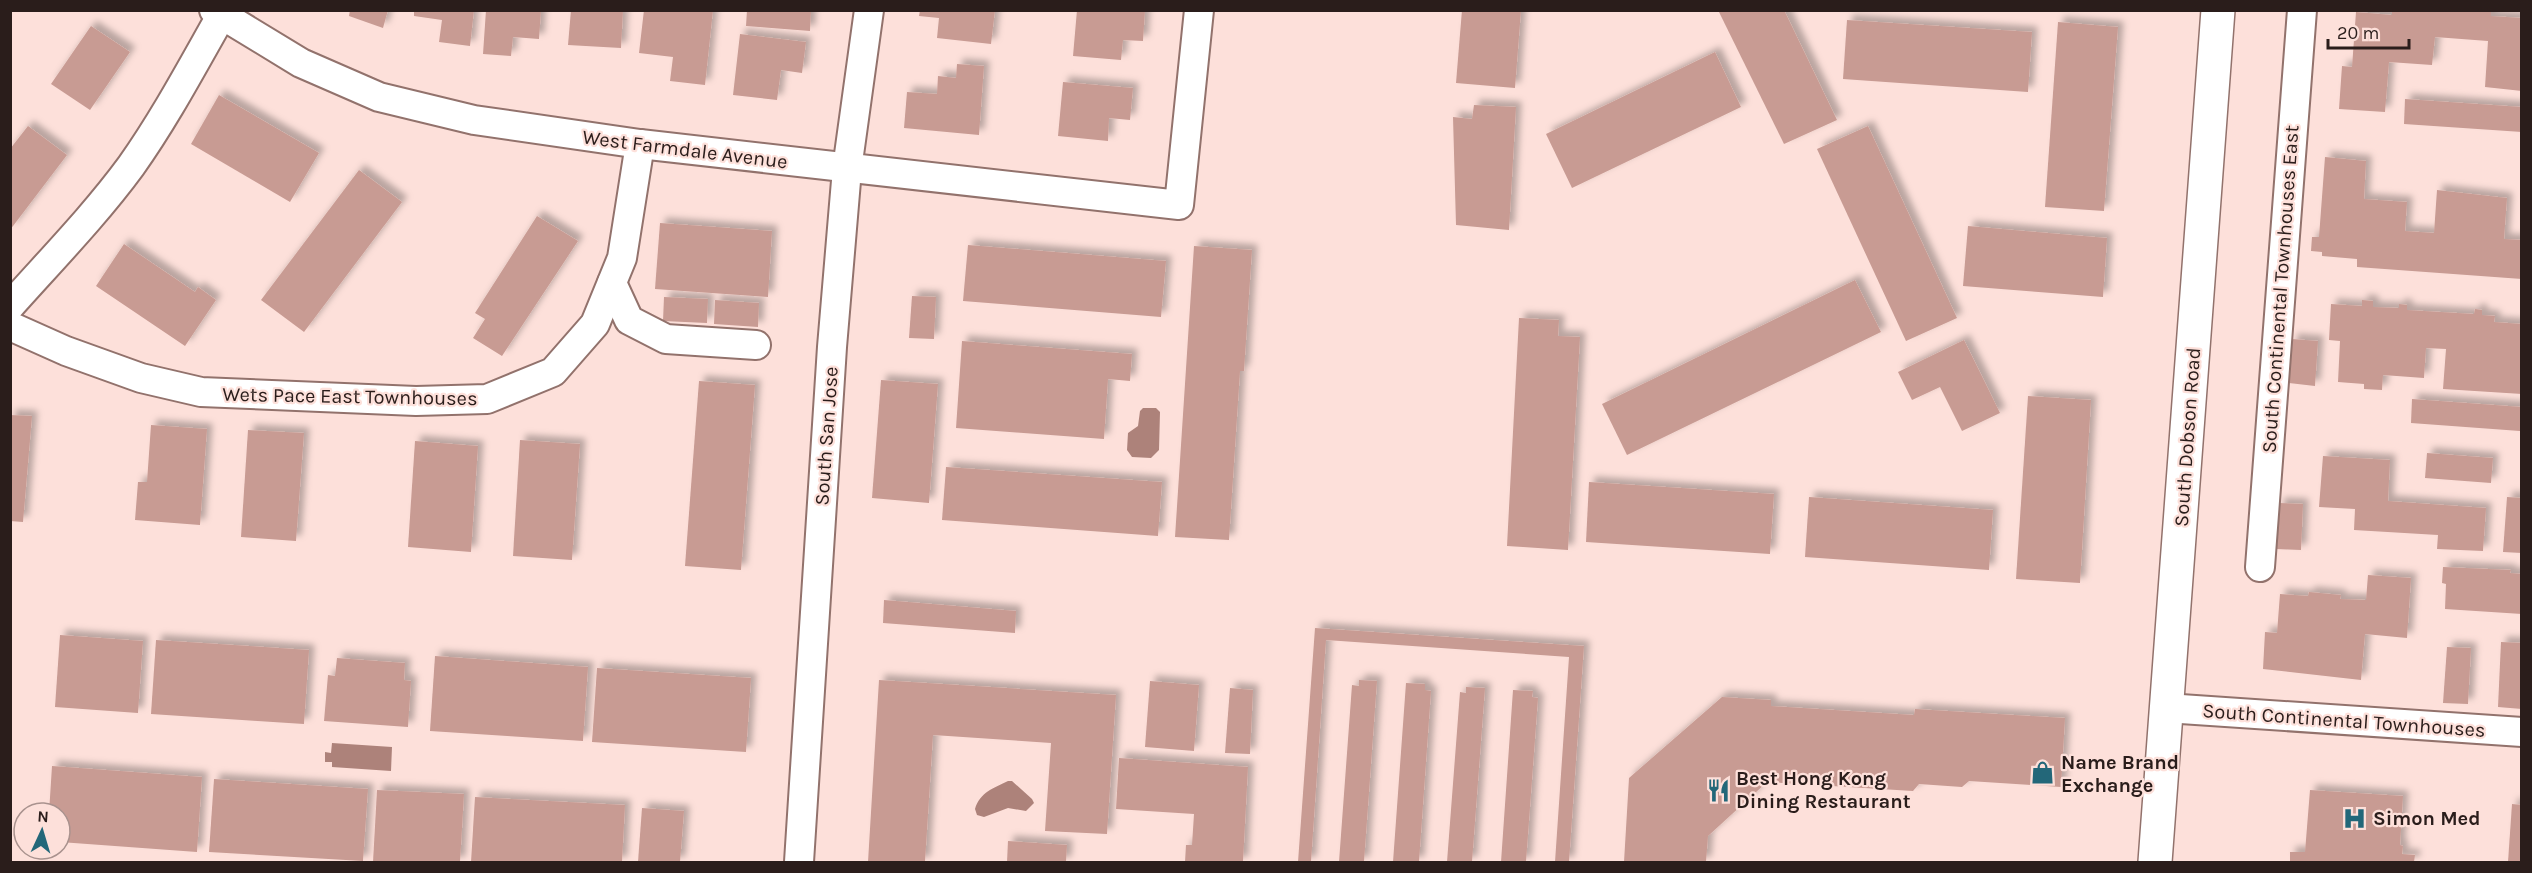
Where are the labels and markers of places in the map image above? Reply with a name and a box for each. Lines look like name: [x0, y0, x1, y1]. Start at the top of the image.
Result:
place label: Name Brand Exchange: [2061, 751, 2179, 797]
shop icon: Name Brand Exchange: [2030, 760, 2056, 786]
place label: Best Hong Kong Dining Restaurant: [1736, 767, 1911, 813]
restaurant icon: Best Hong Kong Dining Restaurant: [1705, 777, 1731, 803]
hospital icon: Simon Med: [2342, 805, 2368, 831]
place label: Simon Med: [2373, 807, 2481, 830]

